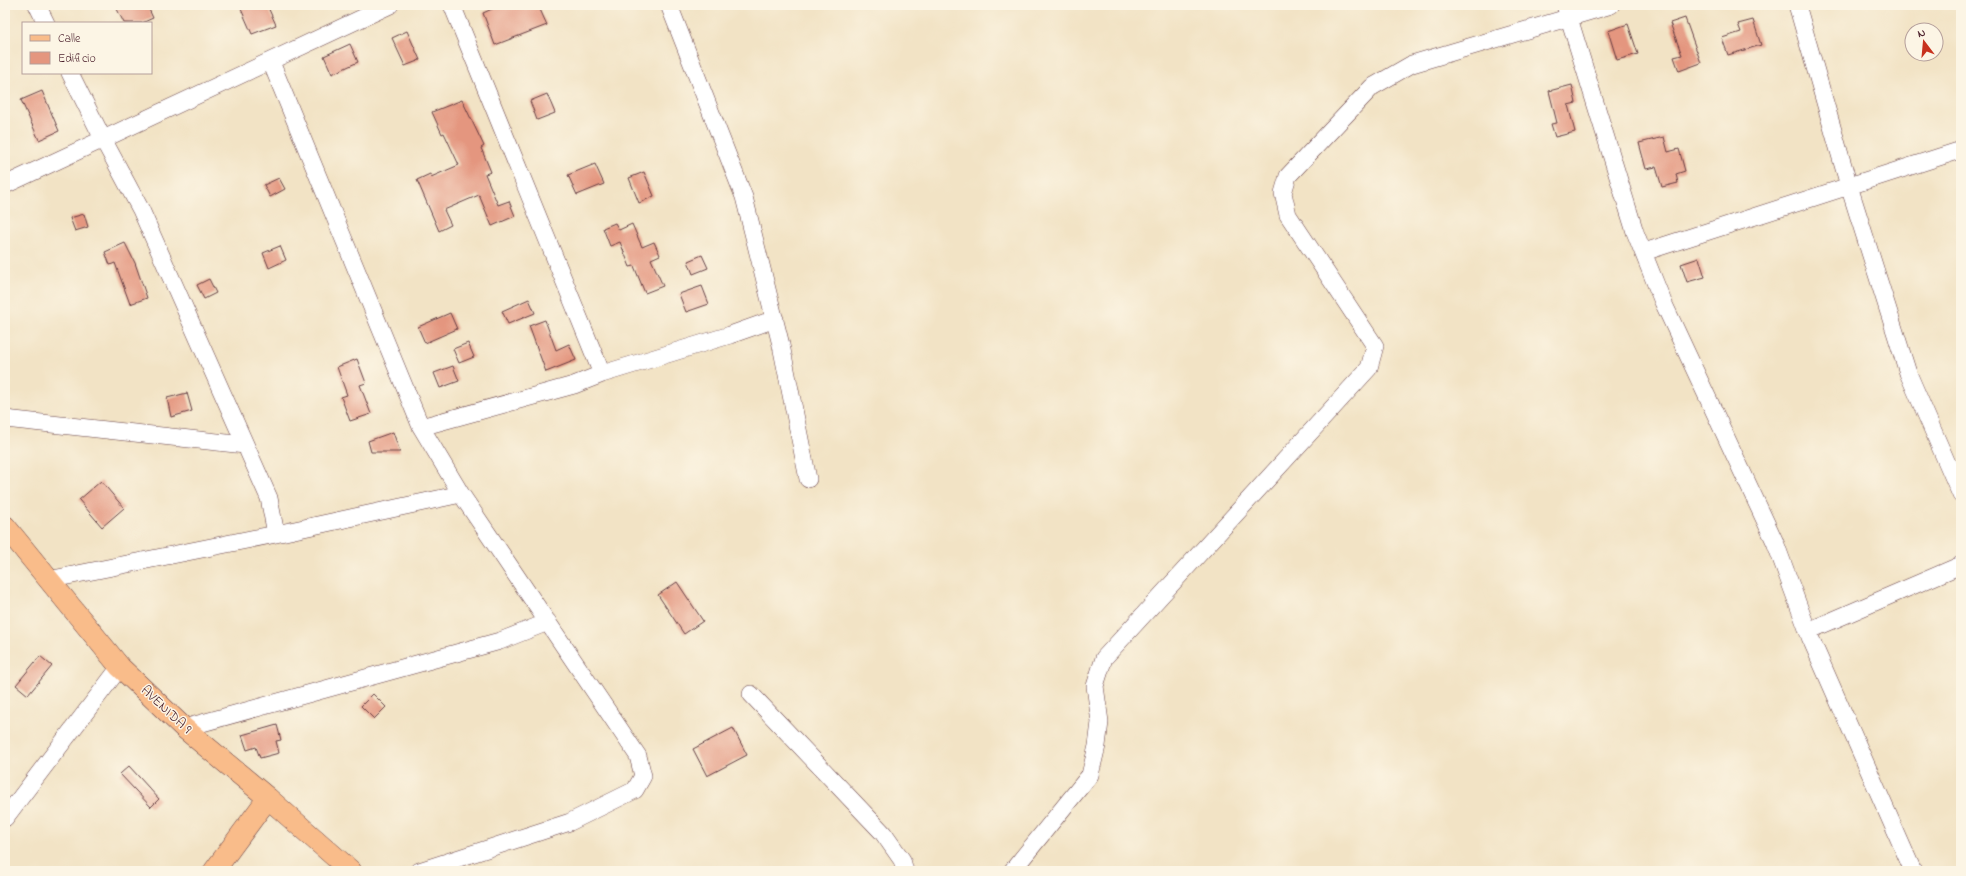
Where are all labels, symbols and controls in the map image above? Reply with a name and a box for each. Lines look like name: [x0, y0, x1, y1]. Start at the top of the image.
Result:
legend: [22, 22, 152, 74]
north arrow: [1904, 22, 1944, 62]
text: N: [1916, 25, 1927, 42]
text: Calle: [58, 30, 81, 48]
text: Edificio: [58, 50, 96, 68]
street label: AVENIDA 9: [136, 681, 197, 740]

